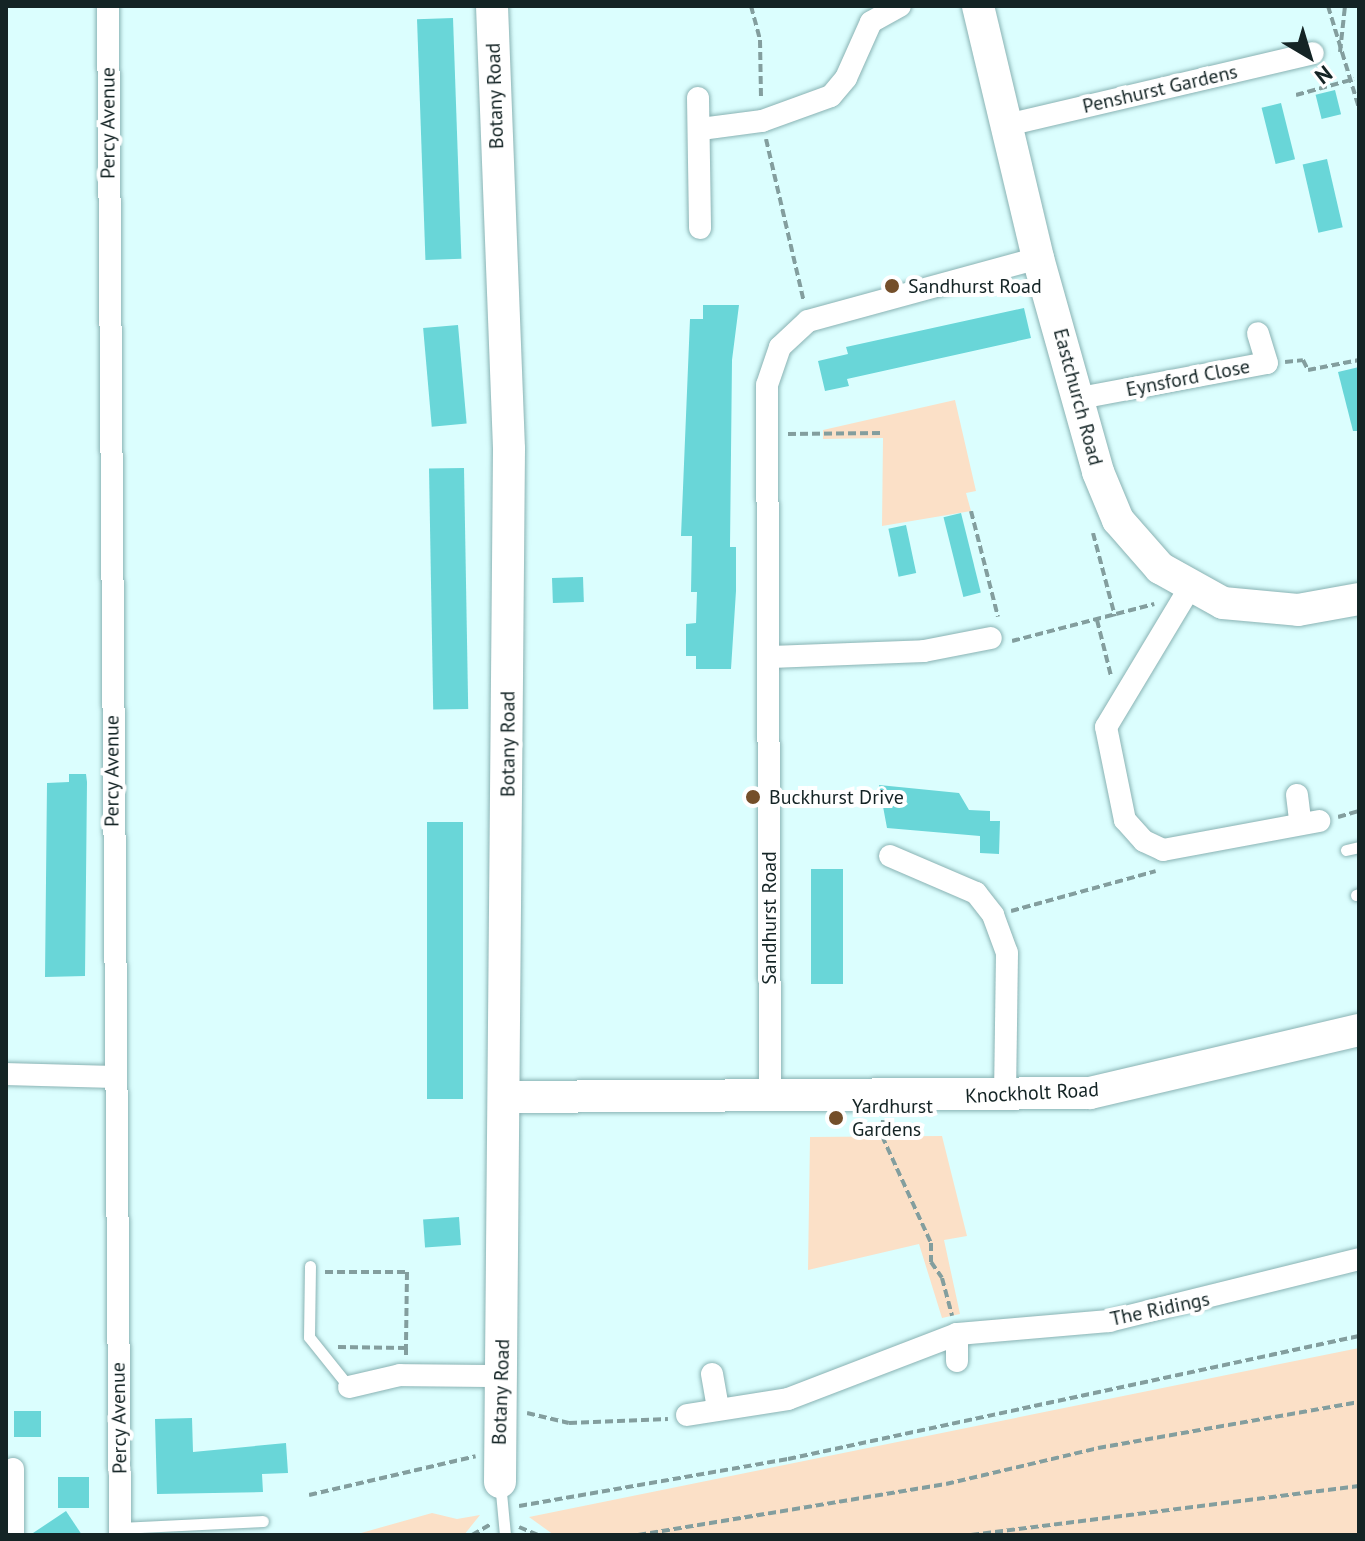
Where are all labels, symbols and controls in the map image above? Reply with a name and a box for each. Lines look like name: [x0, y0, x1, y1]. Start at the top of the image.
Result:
north arrow: [1269, 16, 1349, 96]
street label: Botany Road: [481, 42, 509, 150]
text: N: [1309, 59, 1338, 90]
street label: Penshurst Gardens: [1080, 60, 1240, 118]
street label: Percy Avenue: [96, 66, 120, 180]
place label: Sandhurst Road: [908, 274, 1042, 298]
marker: Sandhurst Road: [883, 277, 901, 295]
street label: Eastchurch Road: [1048, 326, 1108, 468]
street label: Eynsford Close: [1124, 354, 1252, 402]
street label: Botany Road: [496, 690, 520, 798]
street label: Percy Avenue: [100, 714, 124, 828]
place label: Buckhurst Drive: [769, 785, 904, 809]
marker: Buckhurst Drive: [744, 788, 762, 806]
street label: Sandhurst Road: [757, 851, 781, 985]
street label: Knockholt Road: [965, 1078, 1099, 1108]
place label: Yardhurst Gardens: [852, 1094, 933, 1141]
marker: Yardhurst Gardens: [827, 1109, 845, 1127]
street label: The Ridings: [1108, 1287, 1212, 1331]
street label: Botany Road: [487, 1338, 515, 1446]
street label: Percy Avenue: [106, 1361, 132, 1475]

